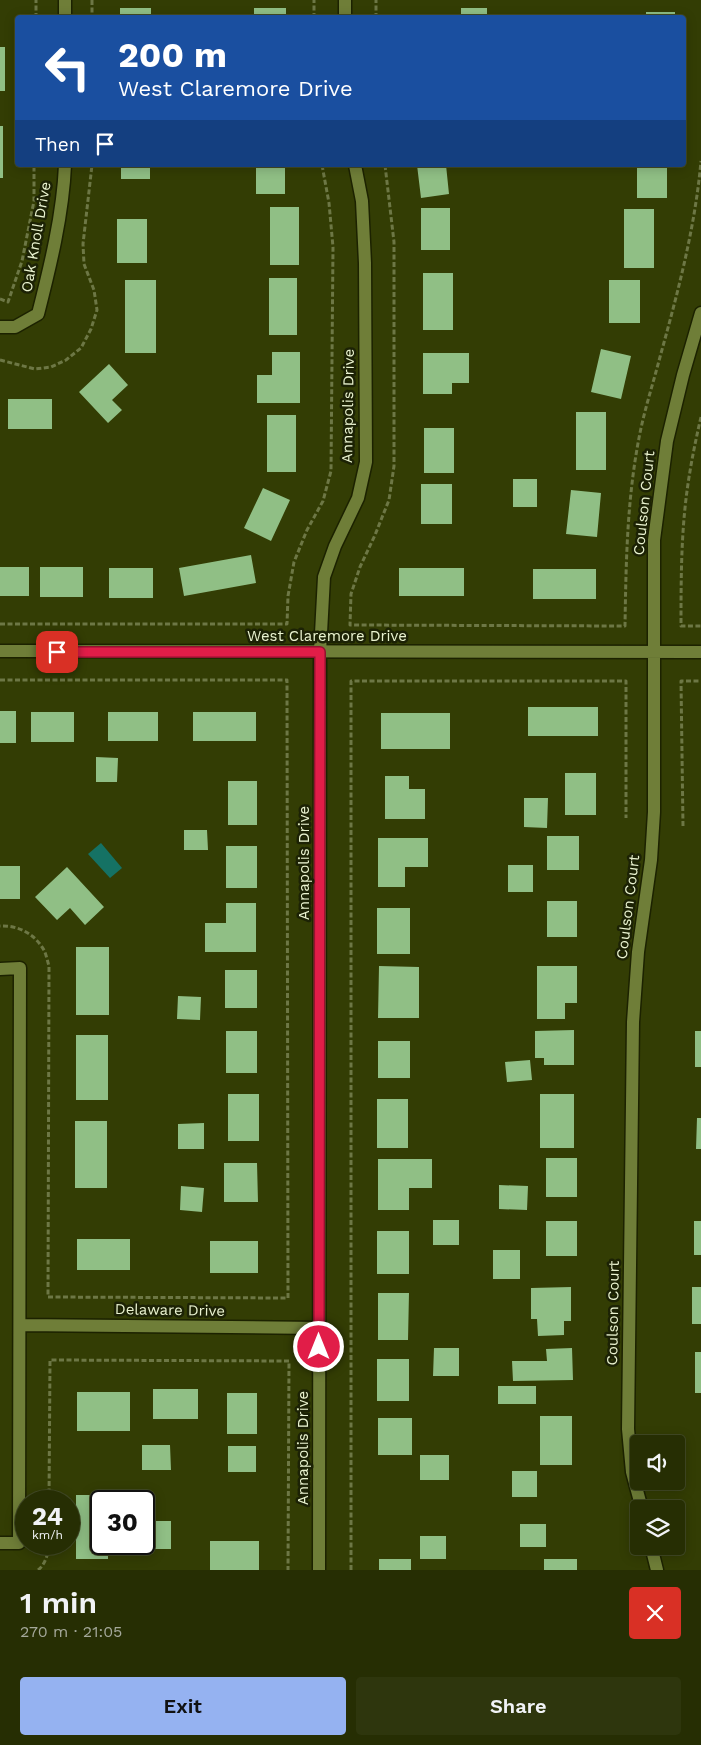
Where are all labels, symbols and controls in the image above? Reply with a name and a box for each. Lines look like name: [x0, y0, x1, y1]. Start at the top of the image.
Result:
text: 200 m: [118, 34, 227, 76]
icon: left: [35, 35, 100, 100]
text: West Claremore Drive: [118, 76, 353, 101]
icon: arrive: [91, 130, 119, 158]
text: Then: [35, 133, 81, 156]
street label: Oak Knoll Drive: [17, 180, 55, 294]
street label: Annapolis Drive: [338, 349, 358, 463]
street label: Coulson Court: [630, 449, 659, 556]
street label: West Claremore Drive: [247, 627, 407, 645]
pin: [36, 631, 78, 673]
icon: arrive: [43, 638, 71, 666]
street label: Annapolis Drive: [295, 806, 313, 920]
street label: Coulson Court: [613, 853, 643, 960]
street label: Coulson Court: [603, 1260, 623, 1366]
street label: Delaware Drive: [115, 1300, 225, 1320]
position arrow: [292, 1320, 344, 1372]
street label: Annapolis Drive: [294, 1391, 312, 1505]
map controls: [630, 1435, 685, 1555]
button: sound: [630, 1435, 685, 1490]
speed limit sign: 30: [90, 1490, 155, 1555]
button: layers: [630, 1500, 685, 1555]
text: 24: [32, 1502, 63, 1531]
text: km/h: [32, 1528, 63, 1542]
text: 1 min: [20, 1585, 97, 1620]
button: close: [629, 1587, 681, 1639]
text: 270 m · 21:05: [20, 1622, 122, 1641]
button: Exit: [20, 1677, 346, 1735]
button: Share: [356, 1677, 681, 1735]

